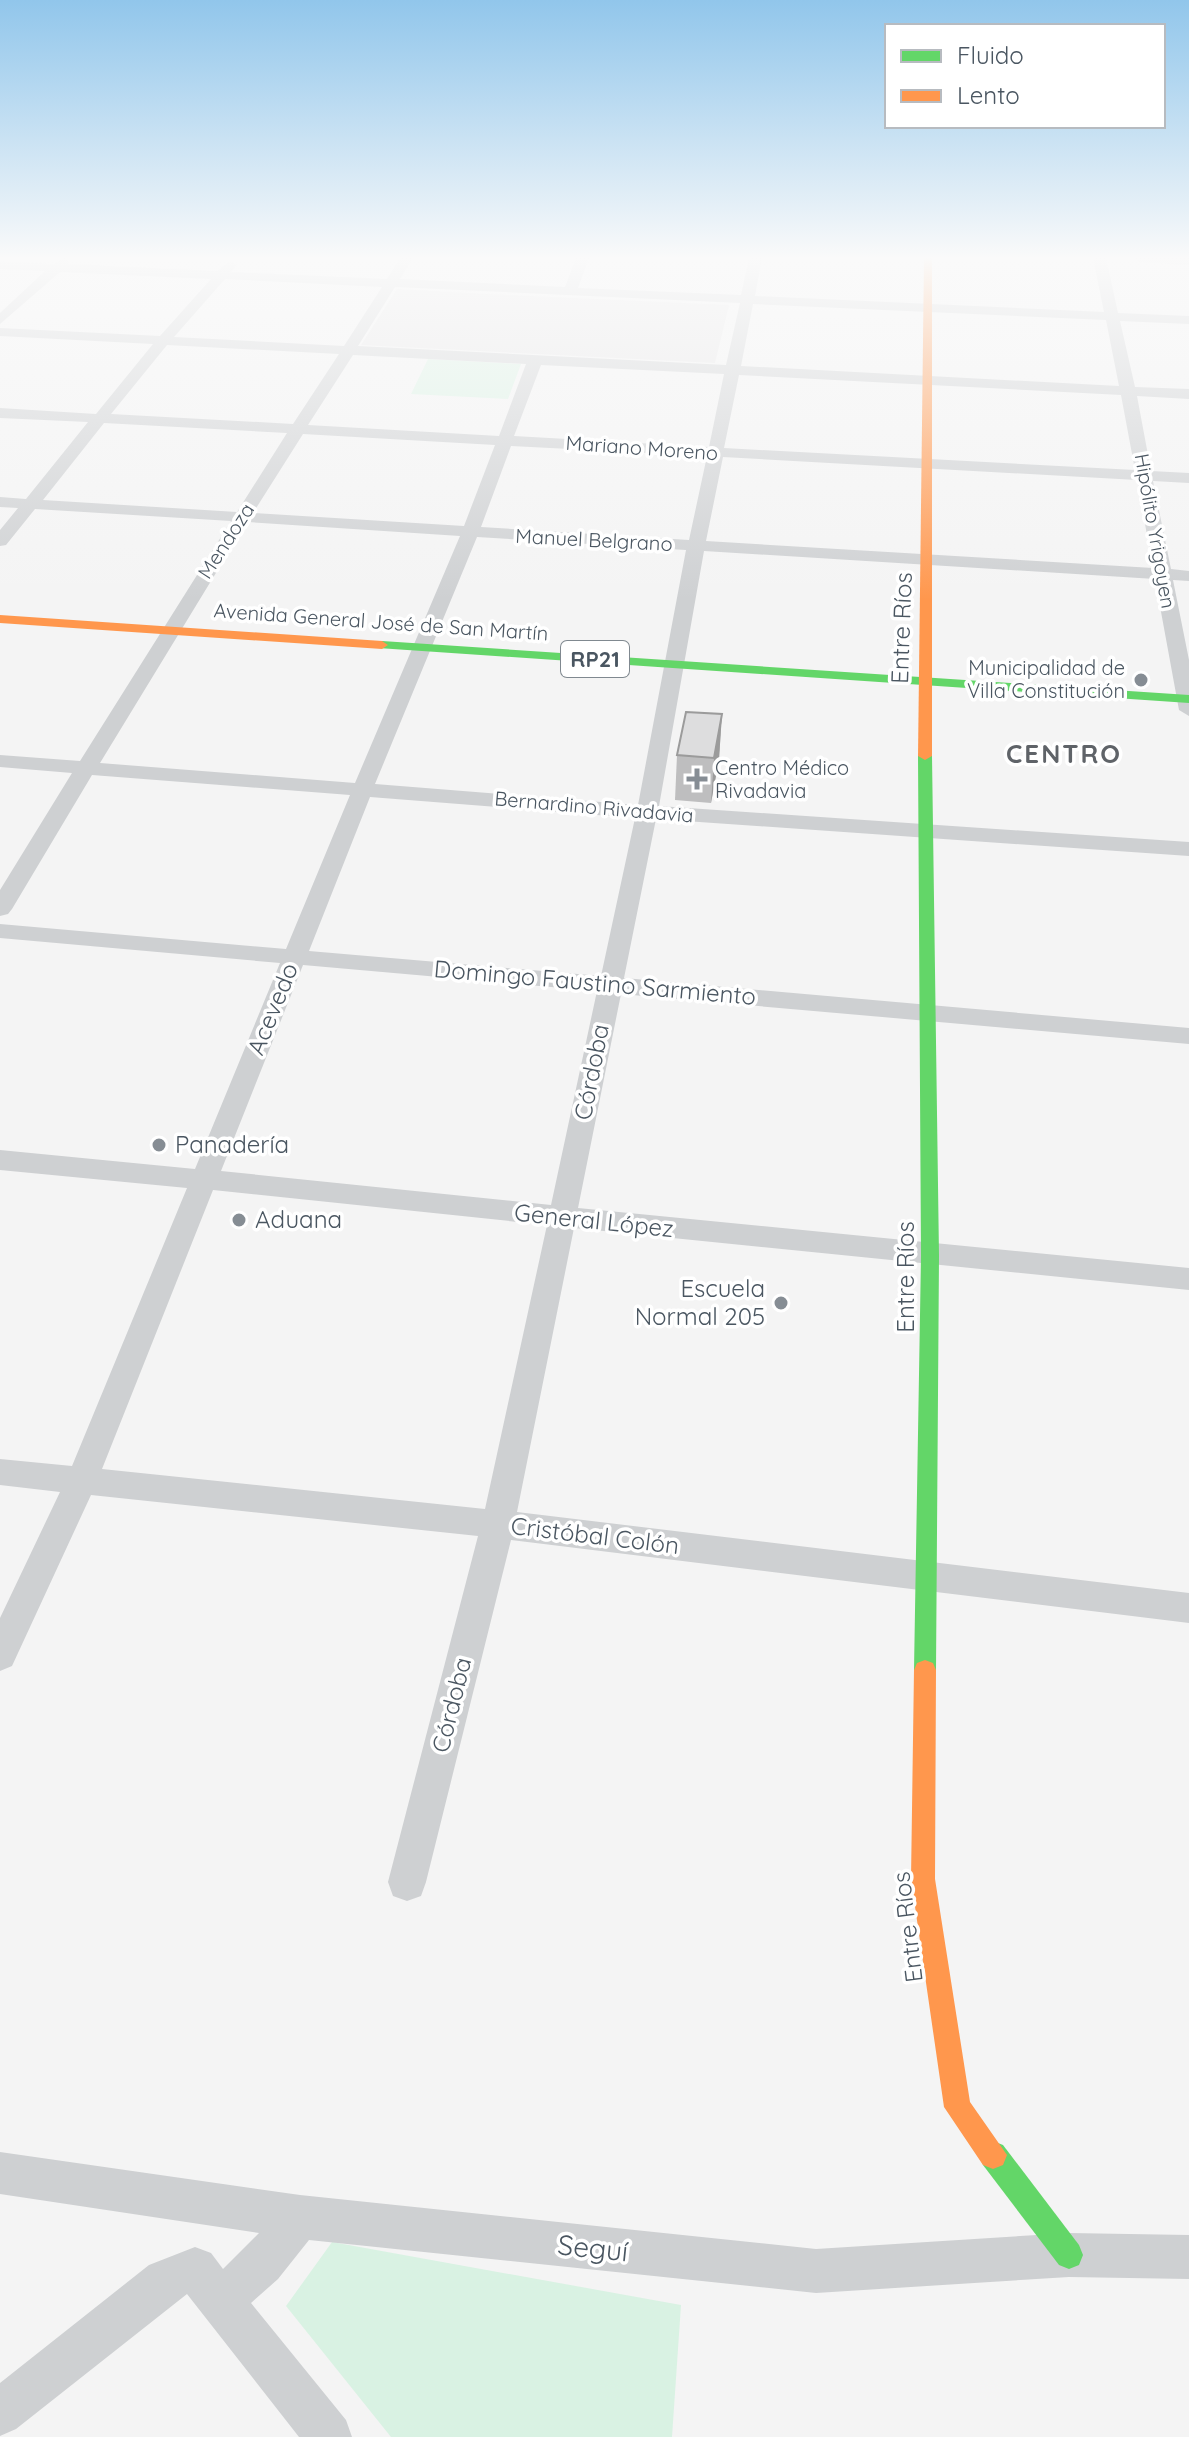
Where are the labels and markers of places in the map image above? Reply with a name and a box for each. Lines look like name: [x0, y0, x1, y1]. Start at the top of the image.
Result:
place label: Municipalidad de Villa Constitución: [967, 655, 1125, 703]
marker: Municipalidad de Villa Constitución: [1132, 671, 1150, 689]
place label: Centro Médico Rivadavia: [715, 755, 849, 803]
marker: Centro Médico Rivadavia: [686, 768, 708, 790]
place label: Panadería: [175, 1129, 289, 1159]
marker: Panadería: [150, 1136, 168, 1154]
place label: Aduana: [255, 1204, 342, 1234]
marker: Aduana: [230, 1211, 248, 1229]
place label: Escuela Normal 205: [635, 1273, 765, 1331]
marker: Escuela Normal 205: [772, 1294, 790, 1312]

